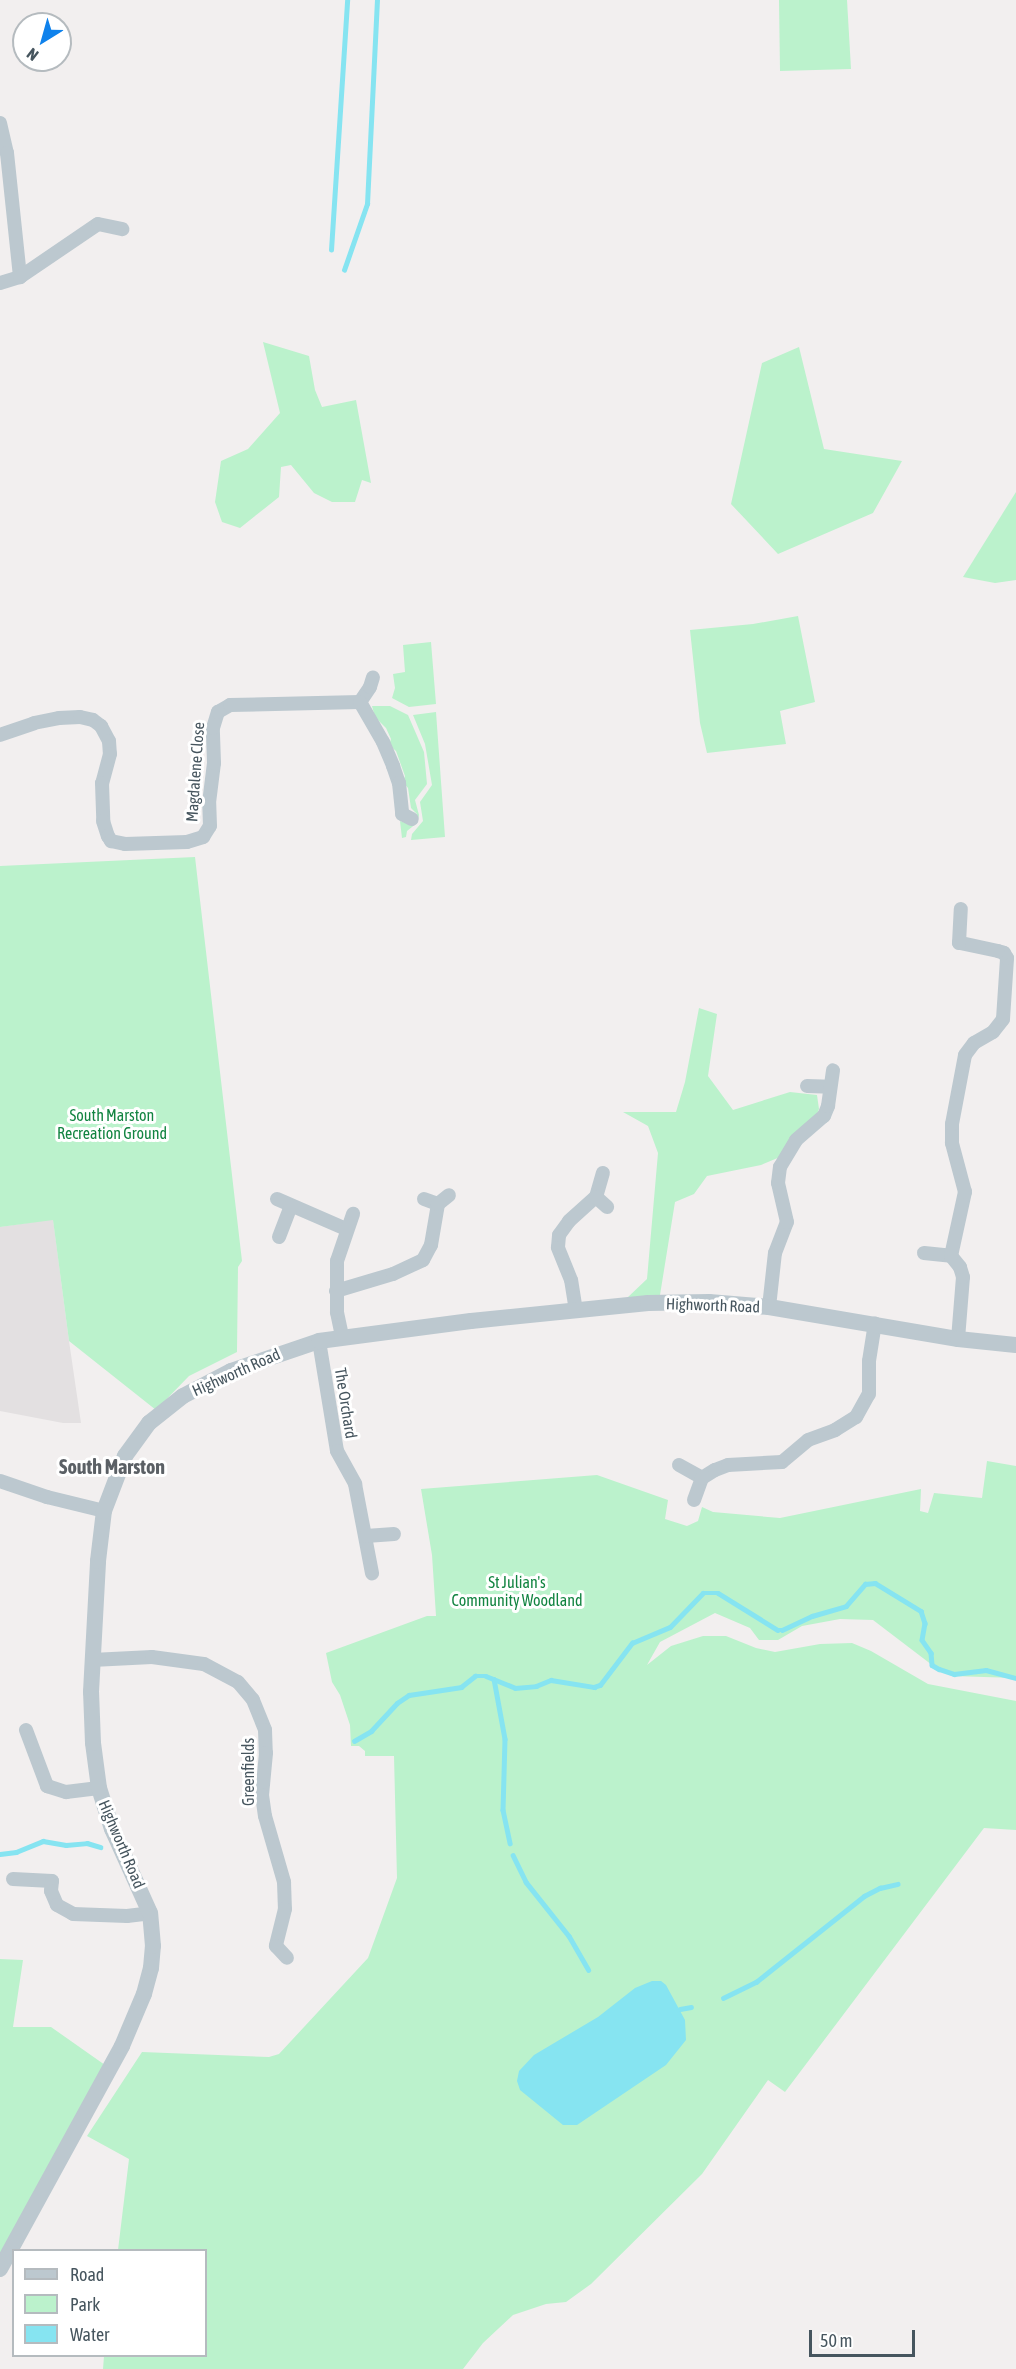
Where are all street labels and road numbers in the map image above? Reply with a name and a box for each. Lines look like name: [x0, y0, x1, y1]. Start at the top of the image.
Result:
street label: Magdalene Close: [182, 721, 208, 823]
street label: Highworth Road: [666, 1294, 760, 1316]
street label: Highworth Road: [189, 1344, 283, 1400]
street label: The Orchard: [331, 1366, 361, 1440]
street label: Greenfields: [238, 1738, 258, 1806]
street label: Highworth Road: [95, 1797, 149, 1891]

